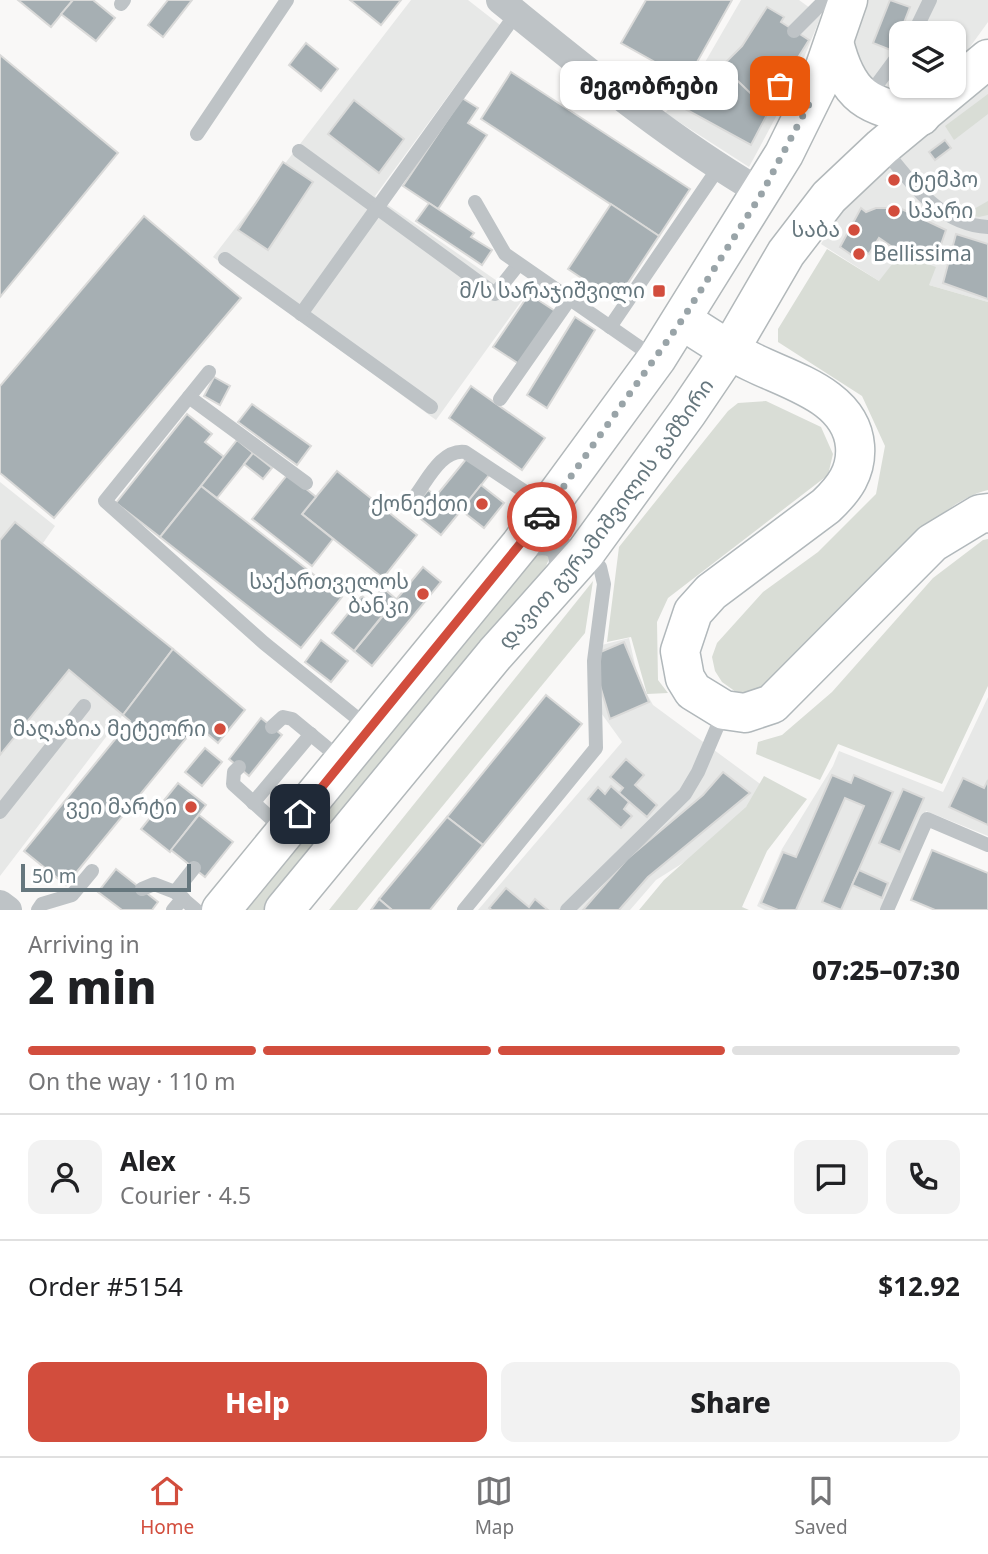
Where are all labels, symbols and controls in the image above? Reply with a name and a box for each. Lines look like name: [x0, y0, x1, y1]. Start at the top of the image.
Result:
map controls: [889, 21, 966, 98]
button: layers: [889, 21, 966, 98]
pin: [750, 56, 810, 116]
callout: მეგობრები: [560, 62, 738, 110]
icon: bag: [761, 67, 799, 105]
text: მეგობრები: [580, 69, 718, 101]
place label: ტემპო: [908, 165, 978, 193]
marker: ტემპო: [886, 172, 902, 188]
place label: სპარი: [908, 196, 973, 224]
marker: სპარი: [886, 203, 902, 219]
place label: საბა: [792, 215, 840, 243]
marker: საბა: [846, 222, 862, 238]
place label: Bellissima: [873, 239, 972, 267]
marker: Bellissima: [851, 246, 867, 262]
place label: მ/ს სარაჯიშვილი: [459, 276, 645, 304]
marker: მ/ს სარაჯიშვილი: [651, 283, 667, 299]
street label: დავით გურამიშვილის გამზირი: [491, 373, 719, 654]
courier: [507, 482, 577, 552]
place label: ქონექთი: [371, 489, 468, 517]
marker: ქონექთი: [474, 496, 490, 512]
icon: car: [523, 498, 561, 536]
place label: საქართველოს ბანკი: [249, 567, 409, 619]
marker: საქართველოს ბანკი: [415, 586, 431, 602]
place label: მაღაზია მეტეორი: [13, 714, 206, 742]
marker: მაღაზია მეტეორი: [212, 721, 228, 737]
pin: [270, 784, 330, 844]
place label: ვეი მარტი: [66, 792, 177, 820]
icon: home: [281, 795, 319, 833]
marker: ვეი მარტი: [183, 799, 199, 815]
scale bar: [21, 861, 191, 893]
text: 50 m: [32, 863, 76, 889]
text: Arriving in: [28, 928, 140, 960]
text: 07:25–07:30: [812, 952, 960, 988]
text: 2 min: [28, 955, 157, 1017]
text: On the way · 110 m: [28, 1065, 235, 1097]
button: person: [28, 1140, 102, 1214]
button: chat: [794, 1140, 868, 1214]
button: phone: [886, 1140, 960, 1214]
text: Alex: [120, 1143, 176, 1179]
text: Courier · 4.5: [120, 1179, 251, 1211]
text: Order #5154: [28, 1268, 183, 1304]
text: $12.92: [878, 1268, 960, 1304]
button: Help: [28, 1362, 487, 1442]
button: Share: [501, 1362, 960, 1442]
tab: Home: [140, 1472, 194, 1540]
tab: Map: [475, 1472, 514, 1540]
tab: Saved: [795, 1472, 848, 1540]

